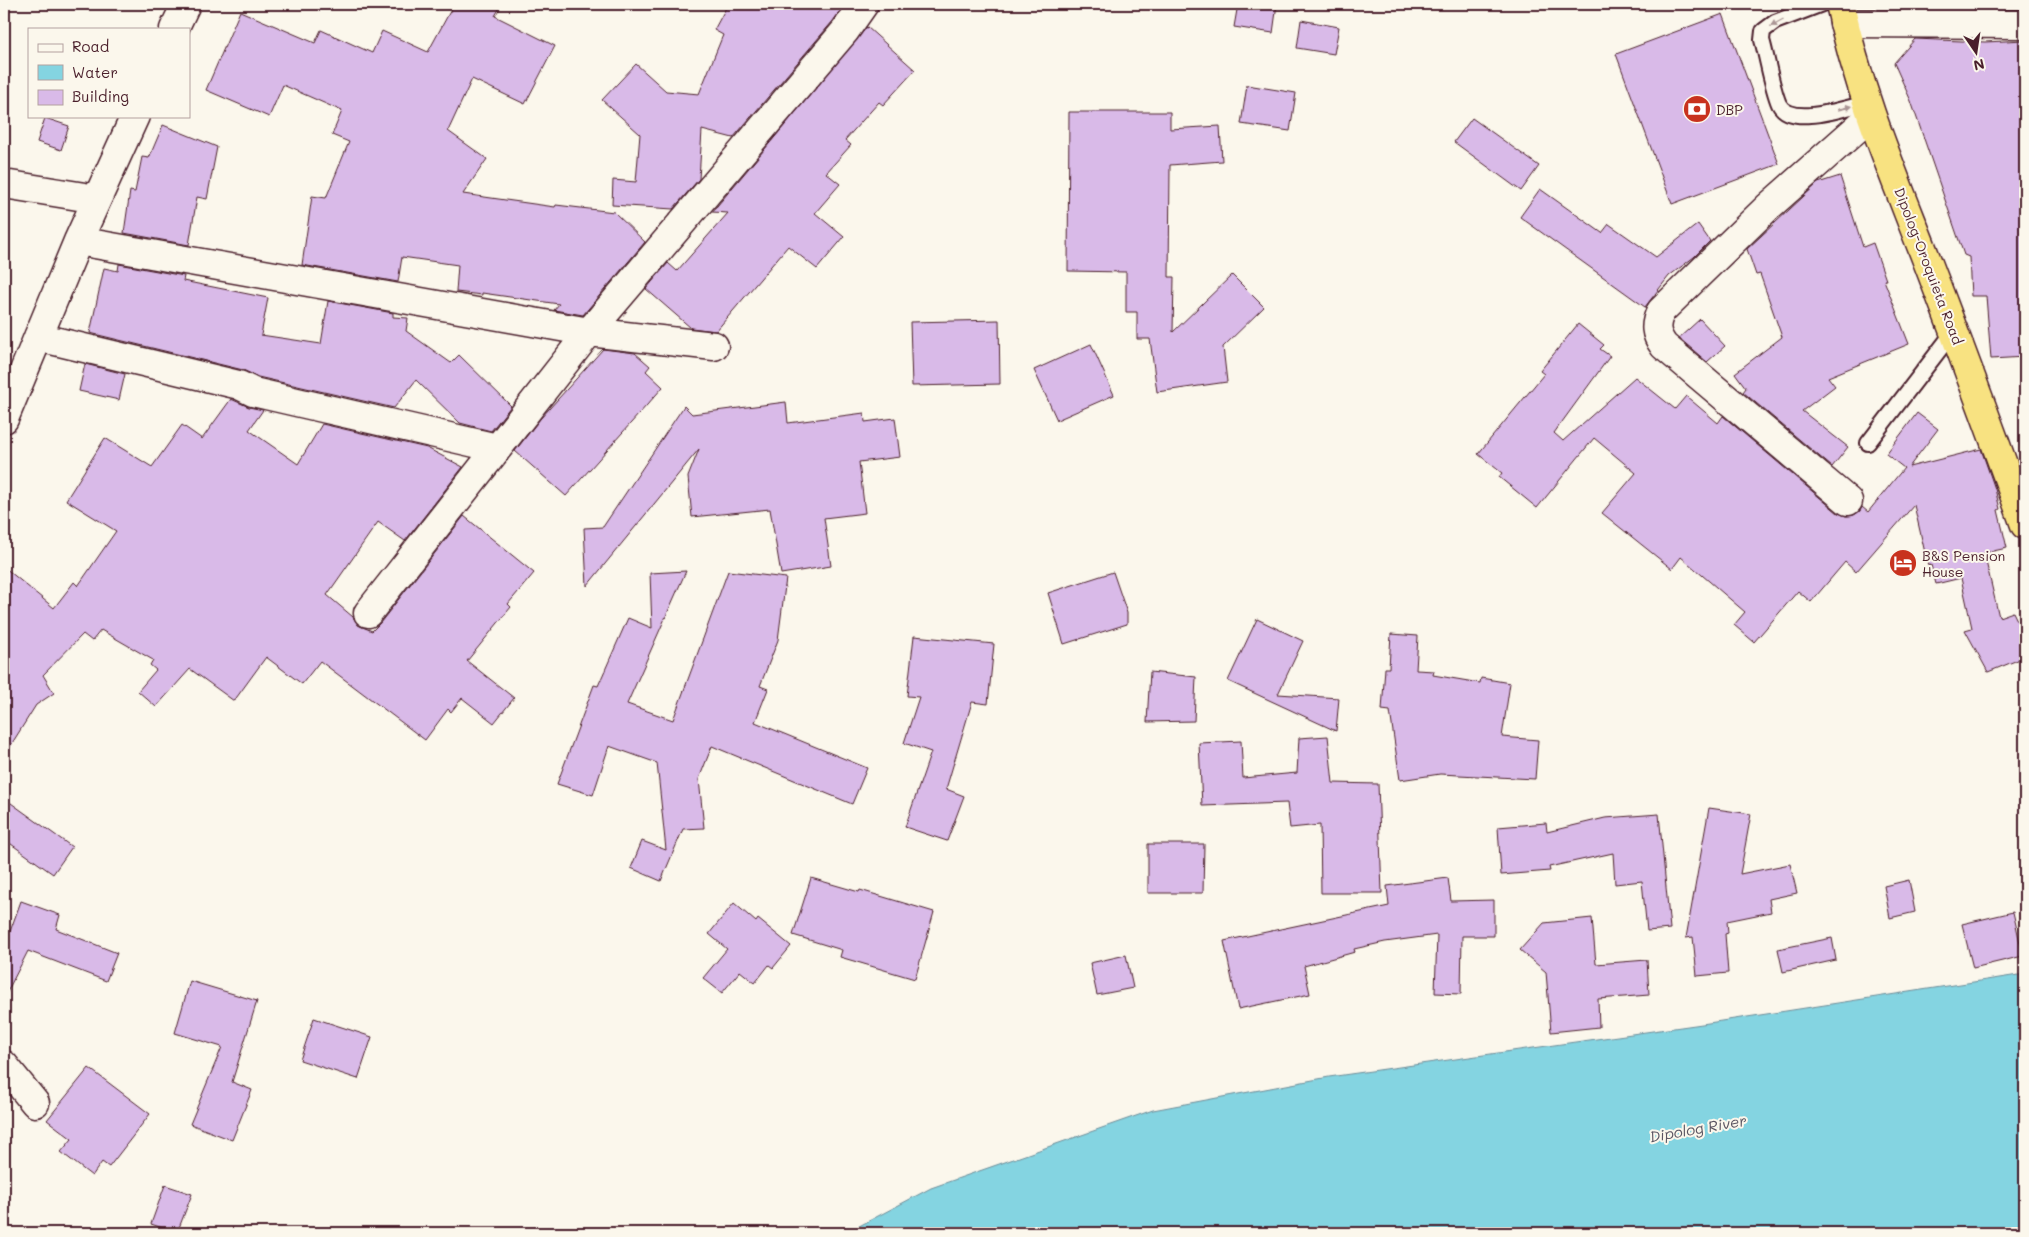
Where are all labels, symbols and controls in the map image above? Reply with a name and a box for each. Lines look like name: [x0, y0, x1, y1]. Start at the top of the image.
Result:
one-way arrow: [1770, 19, 1784, 27]
legend: [28, 28, 190, 118]
north arrow: [1952, 28, 2002, 78]
text: Road: [72, 36, 109, 56]
text: N: [1972, 55, 1986, 76]
text: Water: [72, 62, 118, 82]
text: Building: [72, 86, 129, 106]
bank icon: DBP: [1682, 94, 1712, 124]
place label: DBP: [1716, 100, 1743, 119]
one-way arrow: [1838, 104, 1853, 112]
street label: Dipolog-Oroquieta Road: [1890, 185, 1968, 347]
place label: B&S Pension House: [1922, 546, 2005, 581]
hotel icon: B&S Pension House: [1888, 548, 1918, 578]
water label: Dipolog River: [1648, 1110, 1749, 1146]

